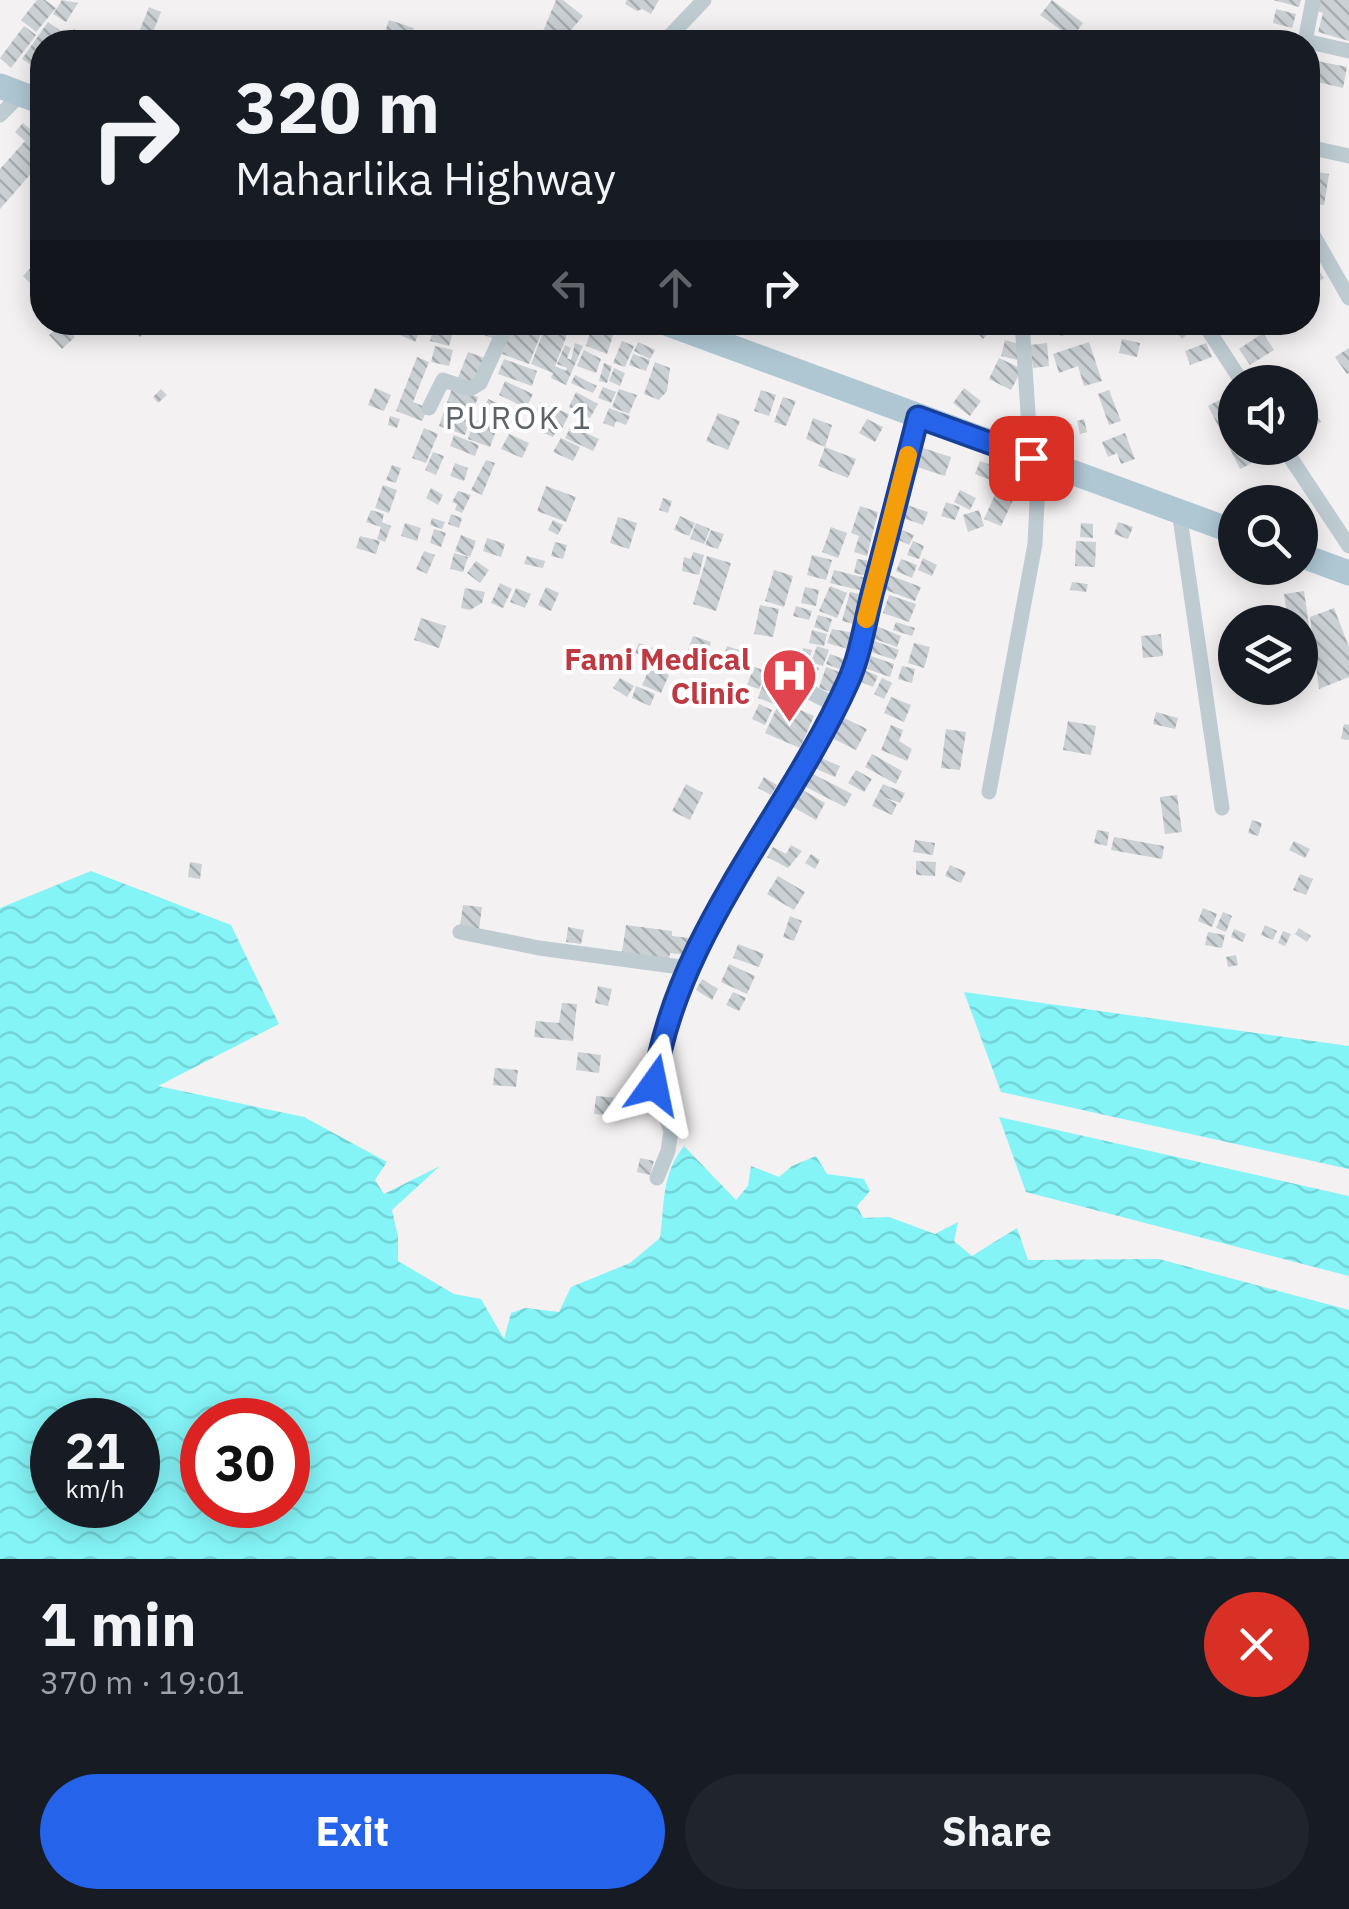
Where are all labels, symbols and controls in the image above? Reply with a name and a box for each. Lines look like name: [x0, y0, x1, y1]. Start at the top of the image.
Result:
text: 320 m: [235, 61, 440, 152]
icon: right: [70, 70, 200, 200]
text: Maharlika Highway: [235, 149, 616, 207]
icon: left: [543, 260, 598, 315]
icon: ahead: [648, 260, 703, 315]
icon: right: [753, 260, 808, 315]
map controls: [1218, 365, 1318, 705]
button: sound: [1218, 365, 1318, 465]
district label: PUROK 1: [445, 396, 593, 438]
pin: [989, 416, 1074, 501]
icon: arrive: [1004, 431, 1059, 486]
button: search: [1218, 485, 1318, 585]
button: layers: [1218, 605, 1318, 705]
place label: Fami Medical Clinic: [564, 639, 750, 712]
hospital icon: Fami Medical Clinic: [759, 645, 819, 724]
position arrow: [602, 1033, 706, 1137]
speed limit sign: 30: [180, 1398, 310, 1528]
text: 21: [65, 1418, 125, 1483]
text: km/h: [66, 1472, 124, 1505]
text: 1 min: [40, 1584, 197, 1663]
button: close: [1204, 1592, 1309, 1697]
text: 370 m · 19:01: [40, 1661, 245, 1703]
button: Exit: [40, 1774, 665, 1889]
button: Share: [685, 1774, 1309, 1889]

